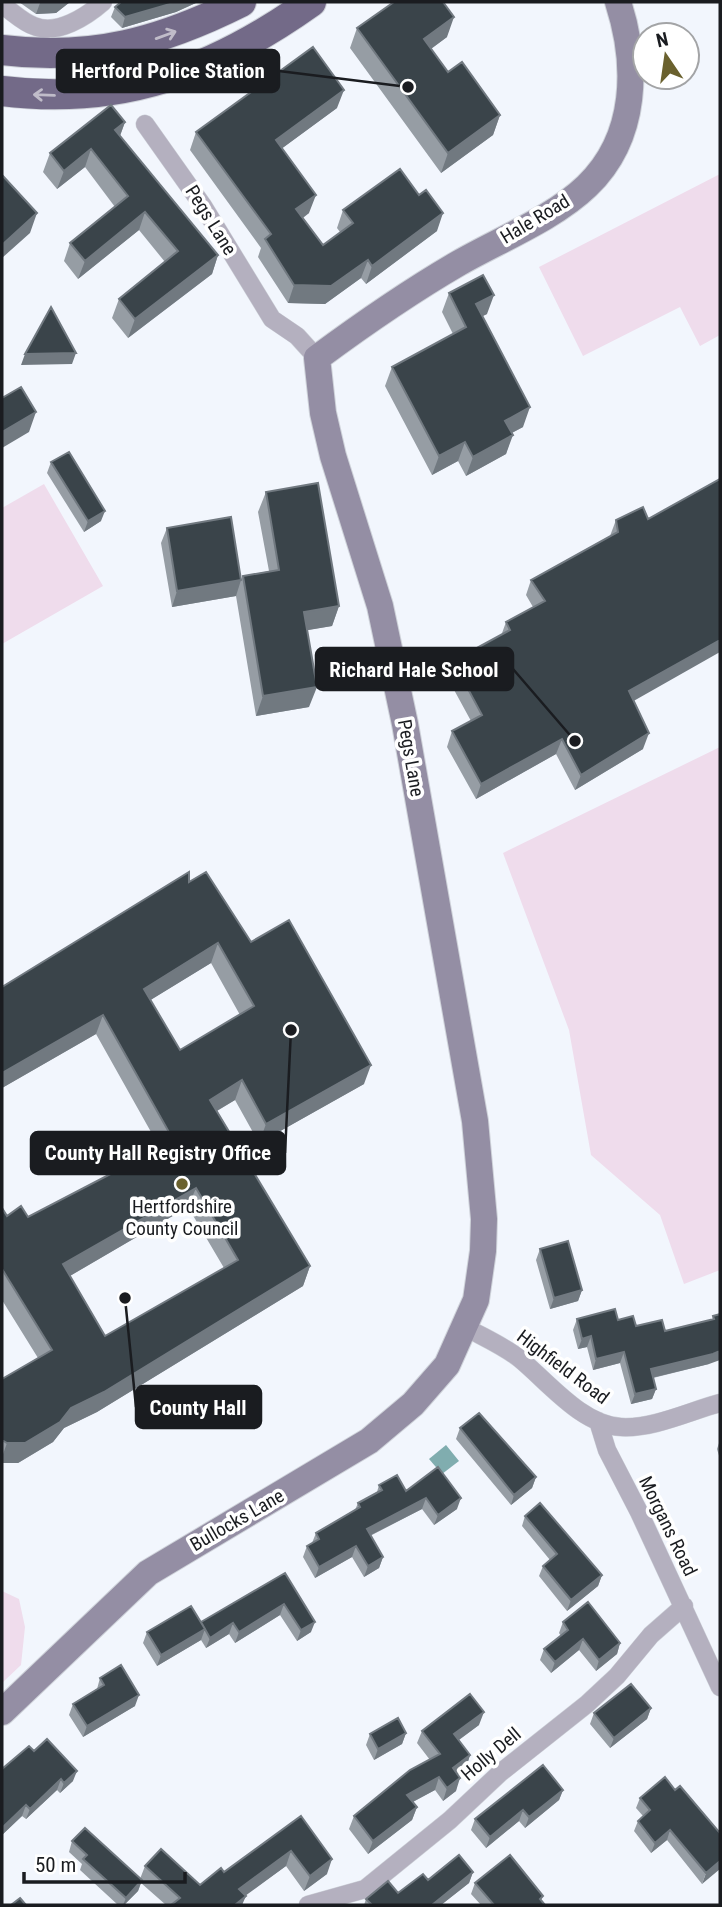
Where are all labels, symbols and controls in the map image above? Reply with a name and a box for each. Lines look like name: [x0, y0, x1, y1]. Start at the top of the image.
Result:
north arrow: [631, 21, 701, 91]
text: N: [654, 27, 671, 52]
one-way arrow: [154, 28, 176, 40]
callout: Hertford Police Station: [57, 50, 279, 92]
text: Hertford Police Station: [71, 59, 265, 83]
one-way arrow: [33, 89, 56, 102]
street label: Pegs Lane: [181, 181, 241, 259]
street label: Hale Road: [496, 189, 574, 249]
callout: Richard Hale School: [316, 648, 513, 690]
text: Richard Hale School: [329, 658, 499, 682]
street label: Pegs Lane: [393, 718, 429, 798]
callout: County Hall Registry Office: [31, 1132, 285, 1174]
text: County Hall Registry Office: [45, 1141, 271, 1165]
marker: Hertfordshire County Council: [174, 1176, 190, 1192]
place label: Hertfordshire County Council: [126, 1195, 238, 1240]
street label: Highfield Road: [512, 1325, 614, 1409]
callout: County Hall: [136, 1386, 261, 1428]
text: County Hall: [149, 1396, 247, 1420]
street label: Morgans Road: [634, 1472, 702, 1580]
street label: Bullocks Lane: [186, 1484, 288, 1556]
street label: Holly Dell: [456, 1722, 526, 1786]
scale bar: [24, 1840, 186, 1884]
text: 50 m: [35, 1853, 76, 1877]

